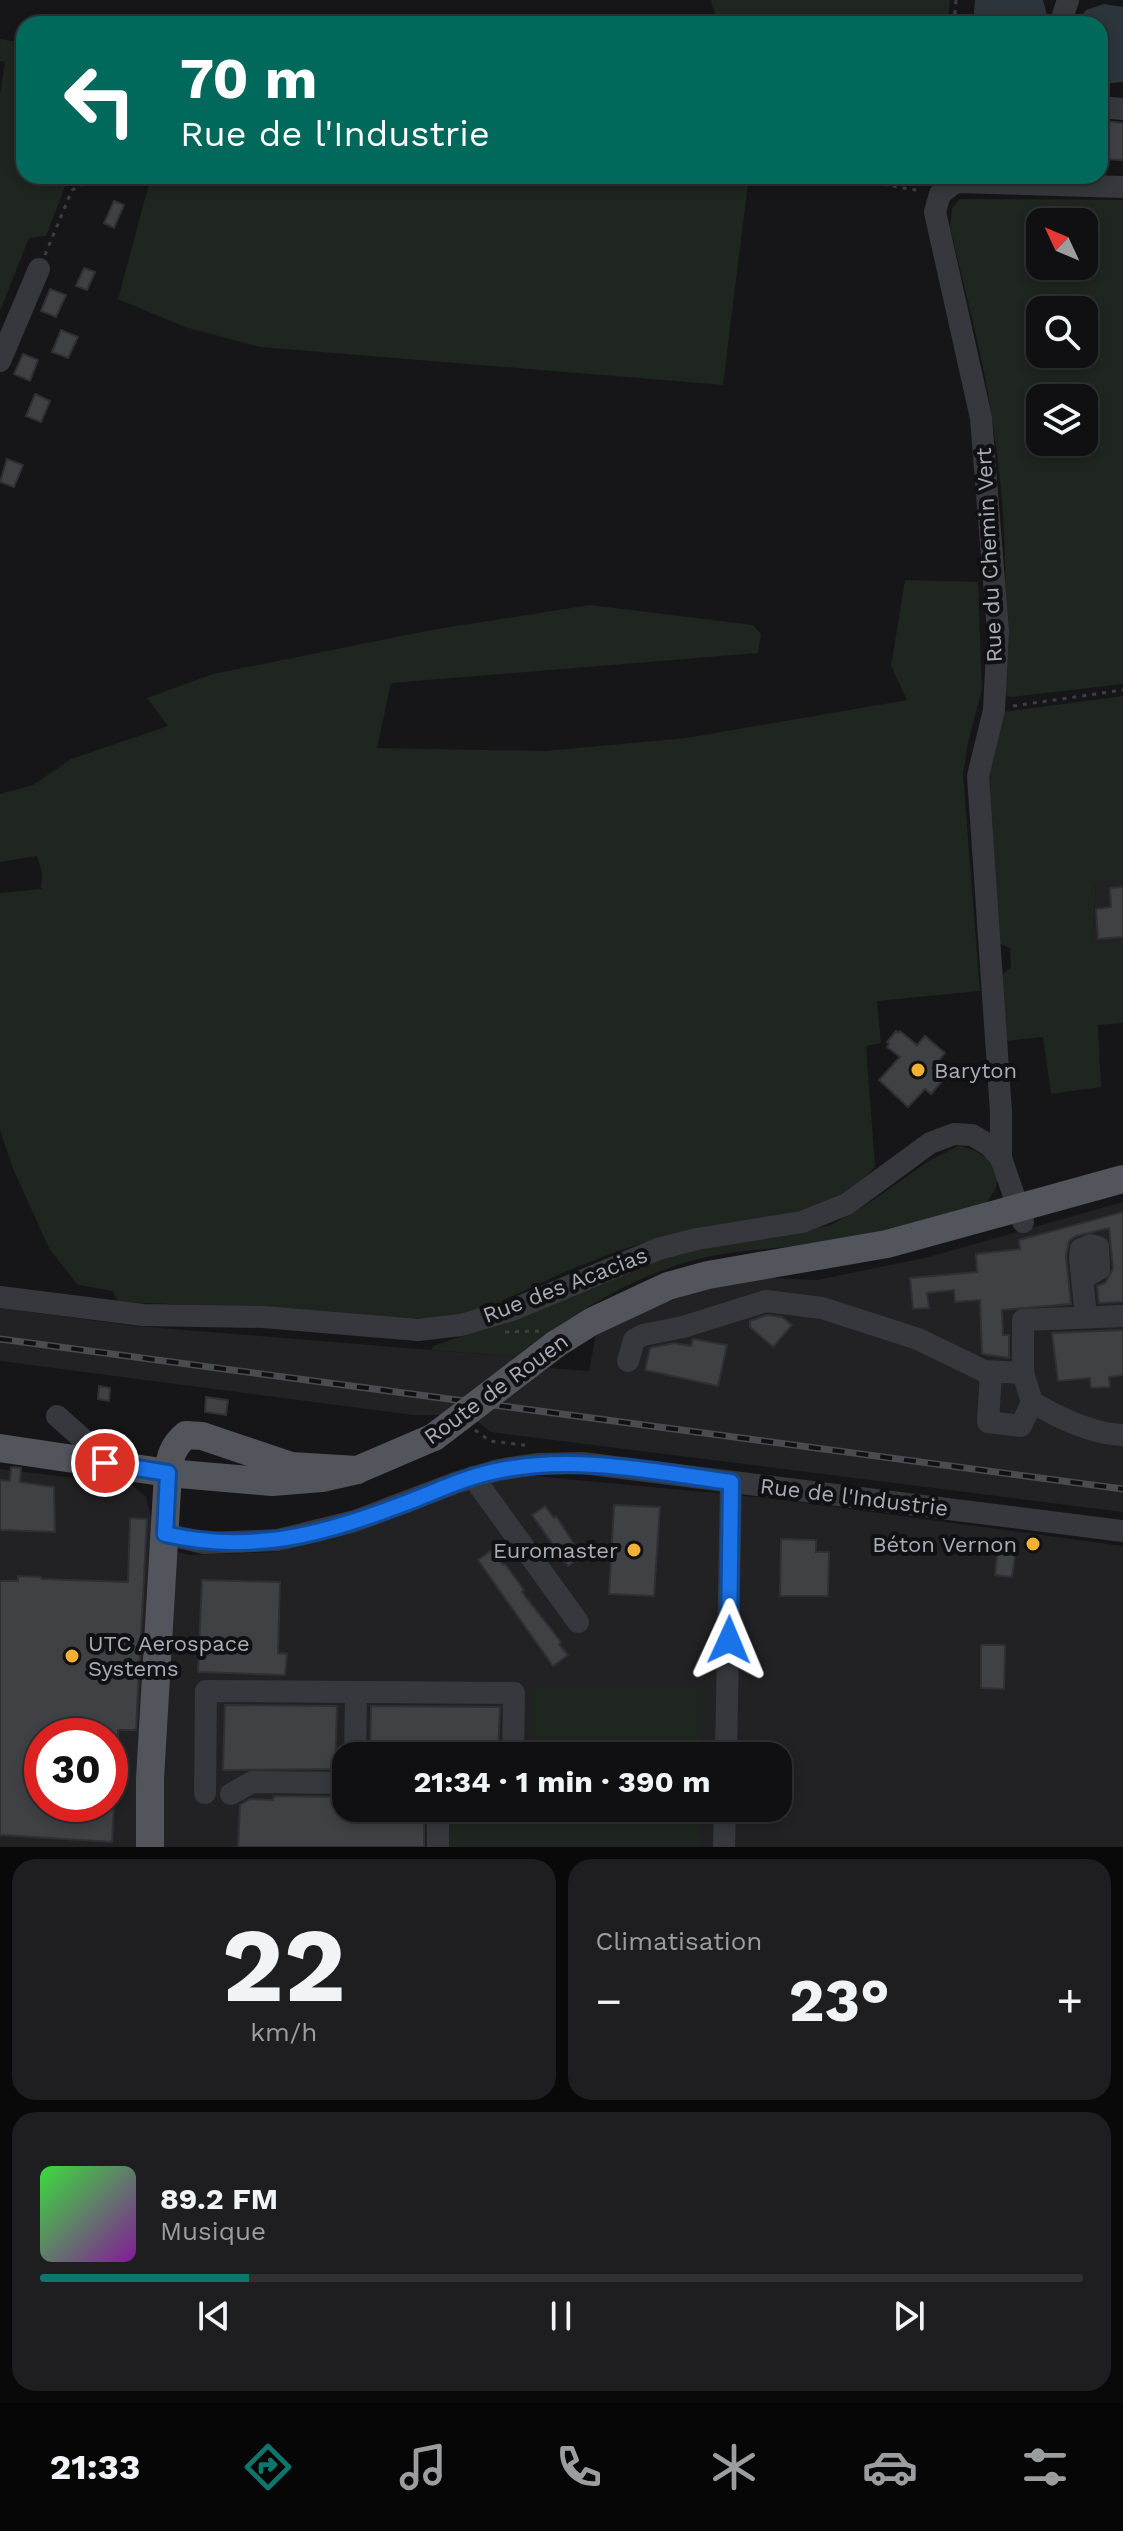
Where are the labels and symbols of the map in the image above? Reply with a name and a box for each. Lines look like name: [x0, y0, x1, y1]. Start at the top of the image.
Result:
north arrow: [1026, 208, 1098, 280]
street label: Rue du Chemin Vert: [971, 447, 1007, 663]
place label: Baryton: [934, 1058, 1017, 1083]
marker: Baryton: [909, 1061, 927, 1079]
street label: Rue des Acacias: [479, 1242, 651, 1328]
street label: Route de Rouen: [419, 1328, 573, 1450]
pin: [71, 1429, 139, 1497]
street label: Rue de l'Industrie: [759, 1473, 949, 1521]
place label: Béton Vernon: [872, 1532, 1017, 1557]
marker: Béton Vernon: [1024, 1535, 1042, 1553]
place label: Euromaster: [493, 1538, 618, 1563]
marker: Euromaster: [625, 1541, 643, 1559]
position arrow: [687, 1598, 771, 1682]
place label: UTC Aerospace Systems: [88, 1631, 250, 1681]
marker: UTC Aerospace Systems: [63, 1647, 81, 1665]
speed limit sign: 30: [24, 1718, 128, 1822]

